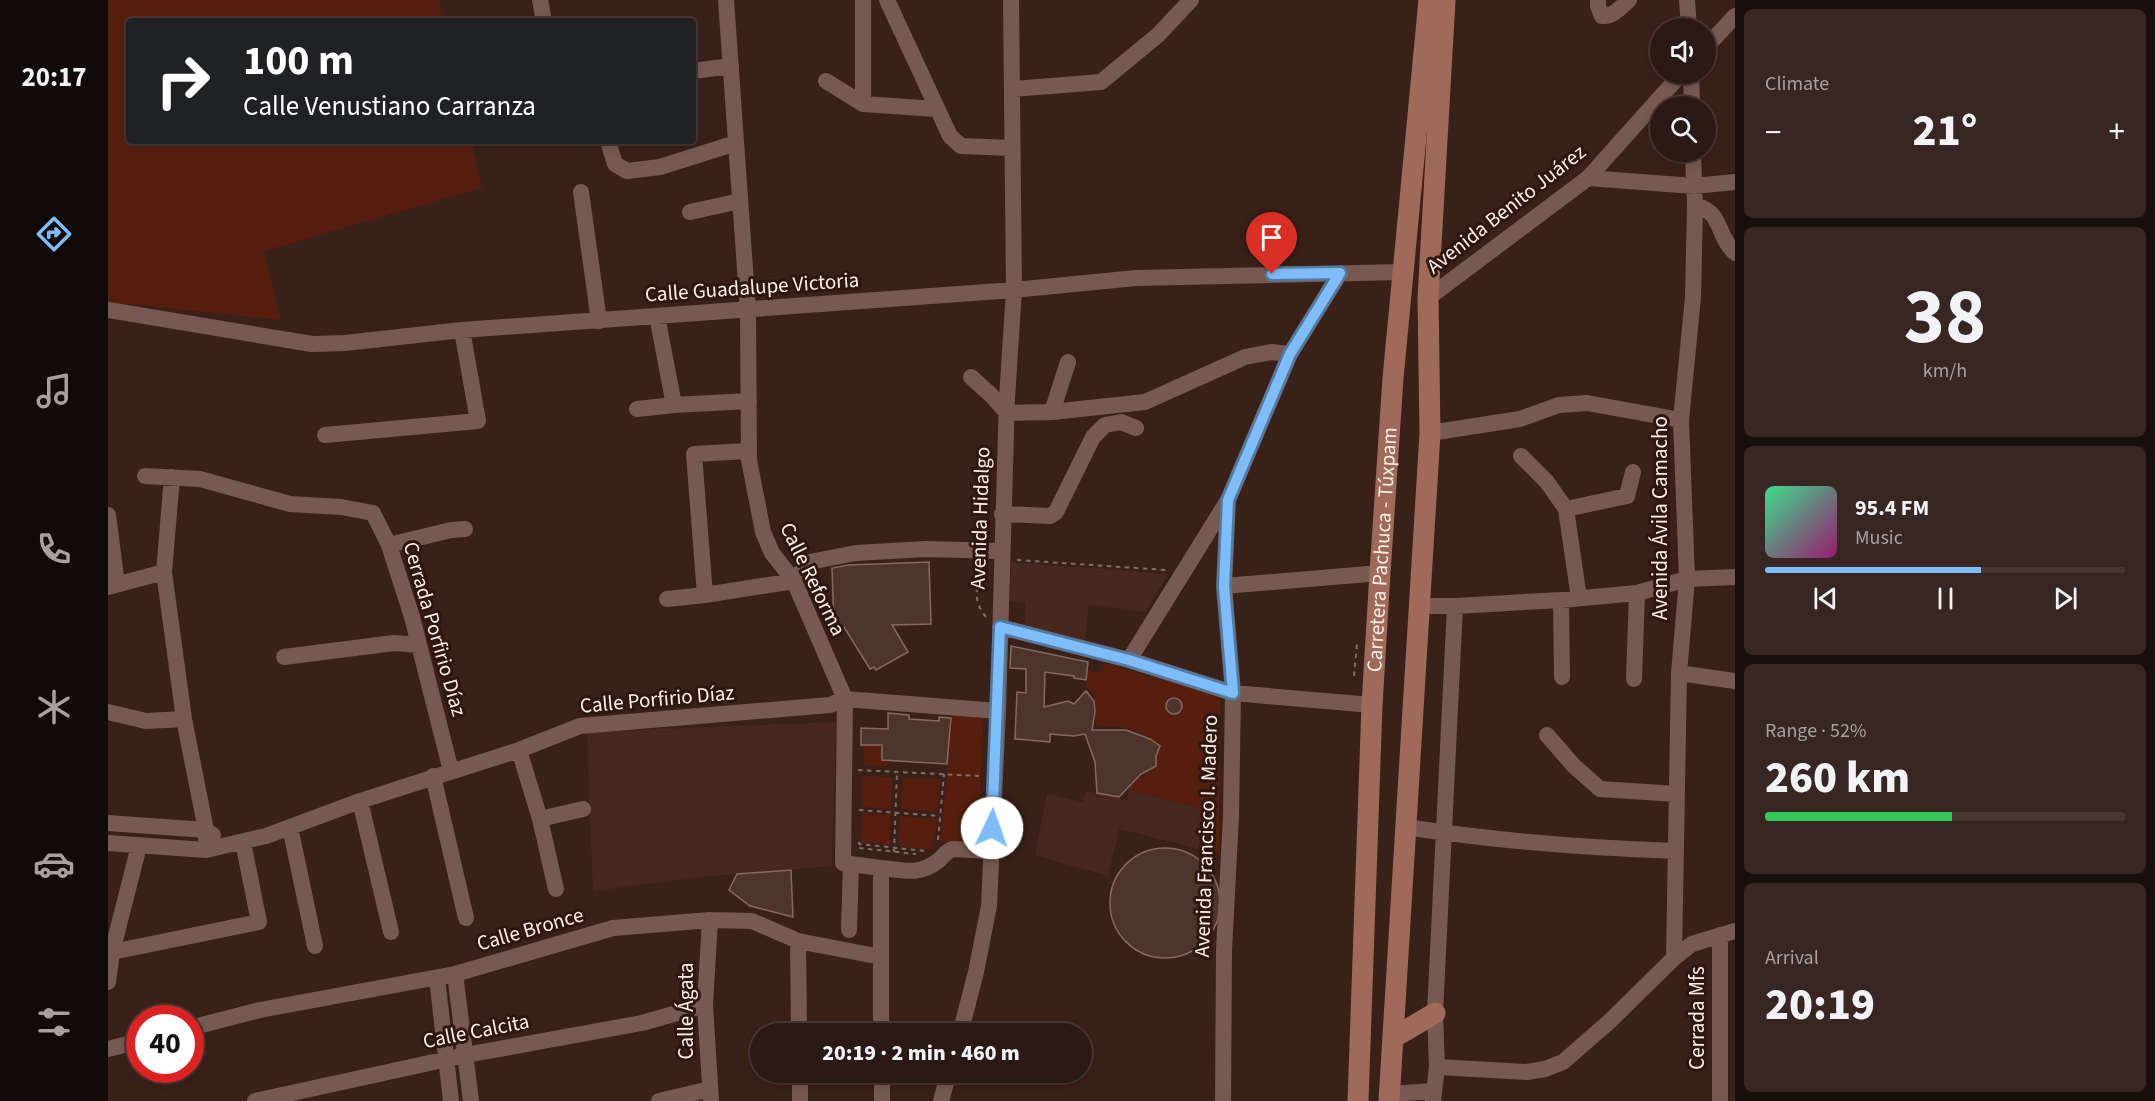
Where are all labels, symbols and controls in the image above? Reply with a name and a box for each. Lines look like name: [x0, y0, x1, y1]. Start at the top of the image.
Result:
map controls: [1650, 18, 1716, 162]
button: sound: [1650, 18, 1716, 84]
text: 100 m: [243, 31, 354, 91]
icon: right: [144, 42, 222, 120]
text: 20:17: [21, 58, 87, 97]
text: Climate: [1765, 70, 1829, 98]
text: Calle Venustiano Carranza: [243, 87, 536, 126]
button: search: [1650, 96, 1716, 162]
text: 21°: [1913, 99, 1977, 163]
text: −: [1765, 109, 1781, 156]
text: +: [2109, 109, 2125, 156]
street label: Avenida Benito Juárez: [1420, 137, 1592, 281]
pin: [1246, 212, 1297, 274]
icon: directions: [33, 213, 75, 255]
icon: arrive: [1255, 221, 1288, 254]
text: 38: [1904, 262, 1986, 373]
street label: Calle Guadalupe Victoria: [644, 265, 860, 309]
text: km/h: [1923, 357, 1967, 385]
icon: music: [33, 370, 75, 412]
street label: Avenida Ávila Camacho: [1645, 416, 1675, 620]
street label: Carretera Pachuca - Túxpam: [1359, 426, 1405, 673]
street label: Avenida Hidalgo: [963, 446, 997, 590]
text: 95.4 FM: [1855, 492, 1929, 524]
street label: Calle Reforma: [773, 517, 853, 641]
text: Music: [1855, 524, 1903, 552]
icon: phone: [33, 528, 75, 570]
street label: Cerrada Porfirio Díaz: [396, 538, 474, 720]
icon: previous: [1809, 582, 1842, 615]
icon: pause: [1929, 582, 1962, 615]
icon: next: [2049, 582, 2082, 615]
street label: Calle Porfirio Díaz: [579, 677, 736, 721]
icon: climate: [33, 686, 75, 728]
street label: Avenida Francisco I. Madero: [1187, 714, 1225, 958]
text: Range · 52%: [1765, 717, 1866, 745]
text: 260 km: [1765, 746, 1910, 810]
position arrow: [960, 796, 1024, 860]
icon: car: [33, 843, 75, 885]
street label: Calle Bronce: [473, 899, 587, 959]
text: Arrival: [1765, 944, 1819, 972]
street label: Calle Ágata: [671, 962, 701, 1060]
street label: Cerrada Mfs: [1682, 966, 1712, 1070]
text: 20:19: [1765, 973, 1875, 1037]
icon: filters: [33, 1001, 75, 1043]
speed limit sign: 40: [126, 1005, 204, 1083]
street label: Calle Calcita: [420, 1006, 532, 1056]
text: 20:19 · 2 min · 460 m: [822, 1037, 1020, 1069]

